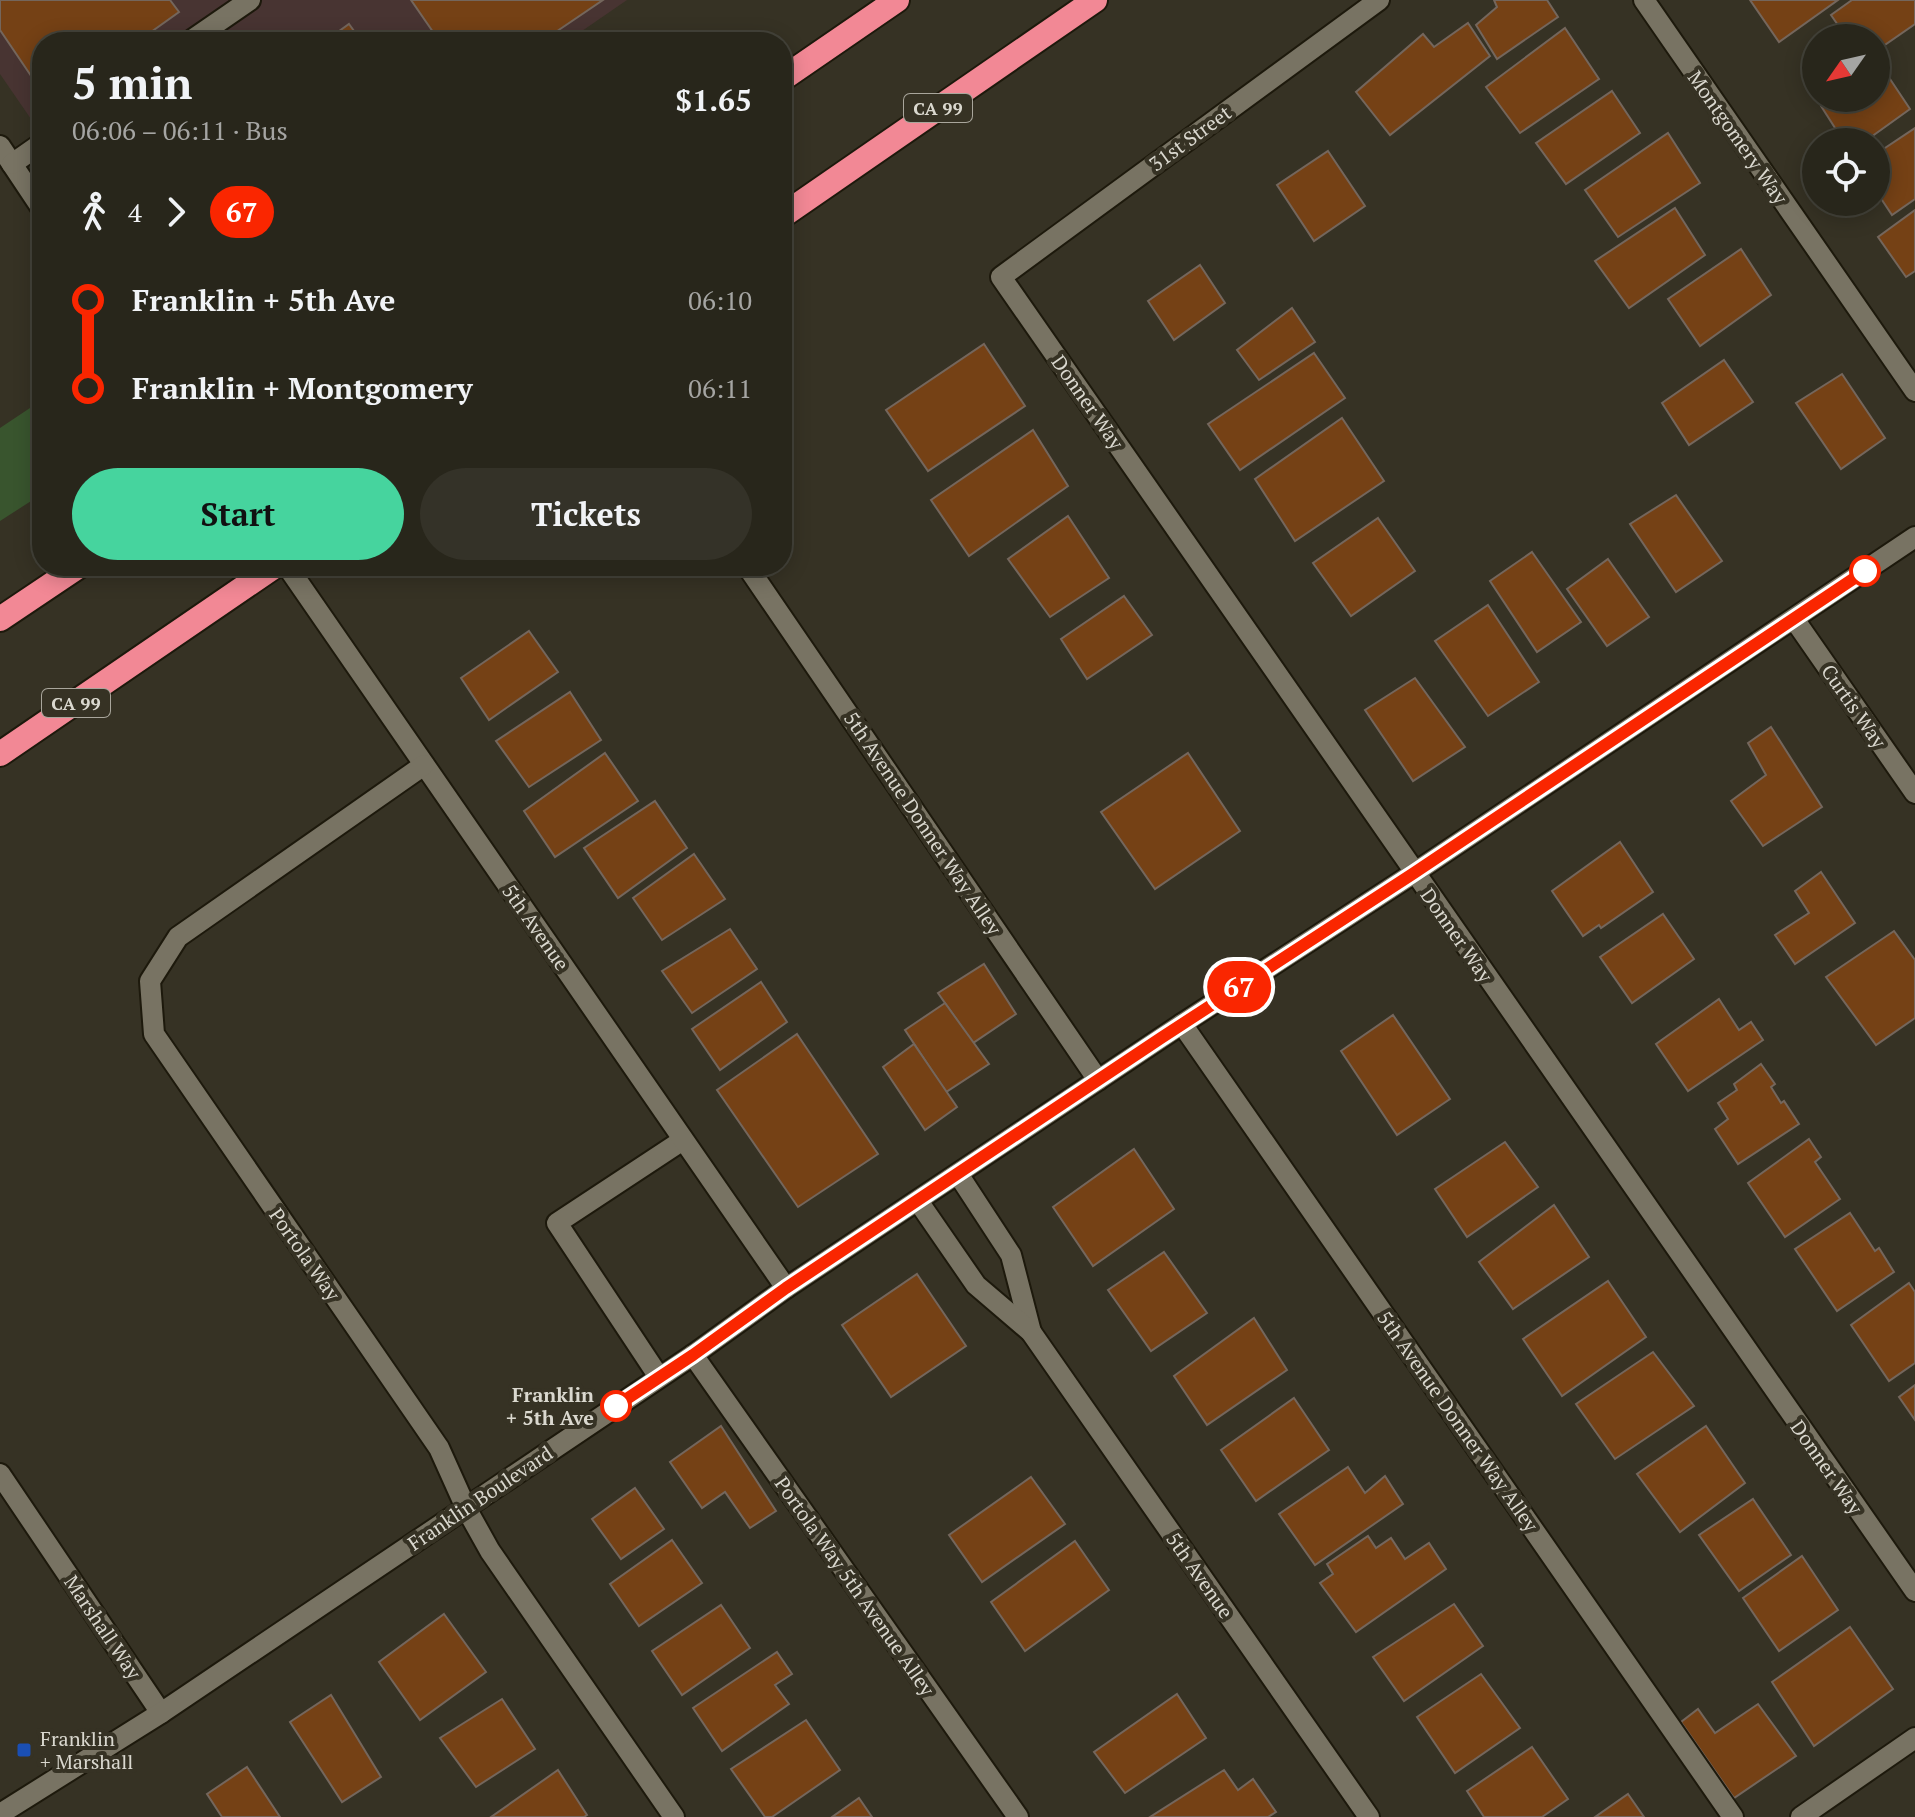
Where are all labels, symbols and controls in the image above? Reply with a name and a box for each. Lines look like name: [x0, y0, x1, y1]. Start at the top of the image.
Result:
north arrow: [1802, 24, 1890, 112]
map controls: [1802, 24, 1890, 216]
text: 5 min: [72, 53, 192, 112]
street label: Montgomery Way: [1682, 65, 1795, 210]
text: $1.65: [675, 80, 752, 120]
road number: CA 99: [904, 94, 972, 122]
street label: 31st Street: [1143, 99, 1237, 177]
text: 06:06 – 06:11 · Bus: [72, 113, 288, 147]
button: locate: [1802, 128, 1890, 216]
icon: walk: [72, 190, 116, 234]
icon: forward: [154, 190, 198, 234]
text: 67: [226, 193, 258, 230]
text: 4: [128, 195, 142, 229]
text: Franklin + 5th Ave: [132, 280, 395, 320]
text: 06:10: [688, 283, 752, 317]
street label: Donner Way: [1046, 350, 1131, 455]
text: Franklin + Montgomery: [132, 368, 473, 408]
text: 06:11: [688, 371, 752, 405]
button: Start: [72, 468, 404, 560]
button: Tickets: [420, 468, 752, 560]
unlabelled marker: [1850, 556, 1880, 586]
street label: Curtis Way: [1815, 659, 1893, 754]
road number: CA 99: [42, 689, 110, 717]
street label: 5th Avenue Donner Way Alley: [838, 706, 1008, 941]
street label: 5th Avenue: [496, 878, 576, 976]
street label: Donner Way: [1415, 883, 1500, 988]
line badge: 67: [1203, 961, 1275, 1013]
text: 67: [1223, 968, 1255, 1005]
street label: Portola Way: [263, 1202, 347, 1306]
street label: 5th Avenue Donner Way Alley: [1371, 1305, 1545, 1538]
place label: Franklin + 5th Ave: [506, 1381, 594, 1431]
marker: Franklin + 5th Ave: [601, 1391, 631, 1421]
street label: Donner Way: [1785, 1415, 1870, 1520]
street label: Franklin Boulevard: [402, 1439, 558, 1557]
street label: Portola Way 5th Avenue Alley: [769, 1471, 942, 1702]
street label: 5th Avenue: [1160, 1526, 1240, 1624]
street label: Marshall Way: [58, 1570, 148, 1685]
place label: Franklin + Marshall: [40, 1725, 133, 1775]
marker: Franklin + Marshall: [15, 1741, 33, 1759]

